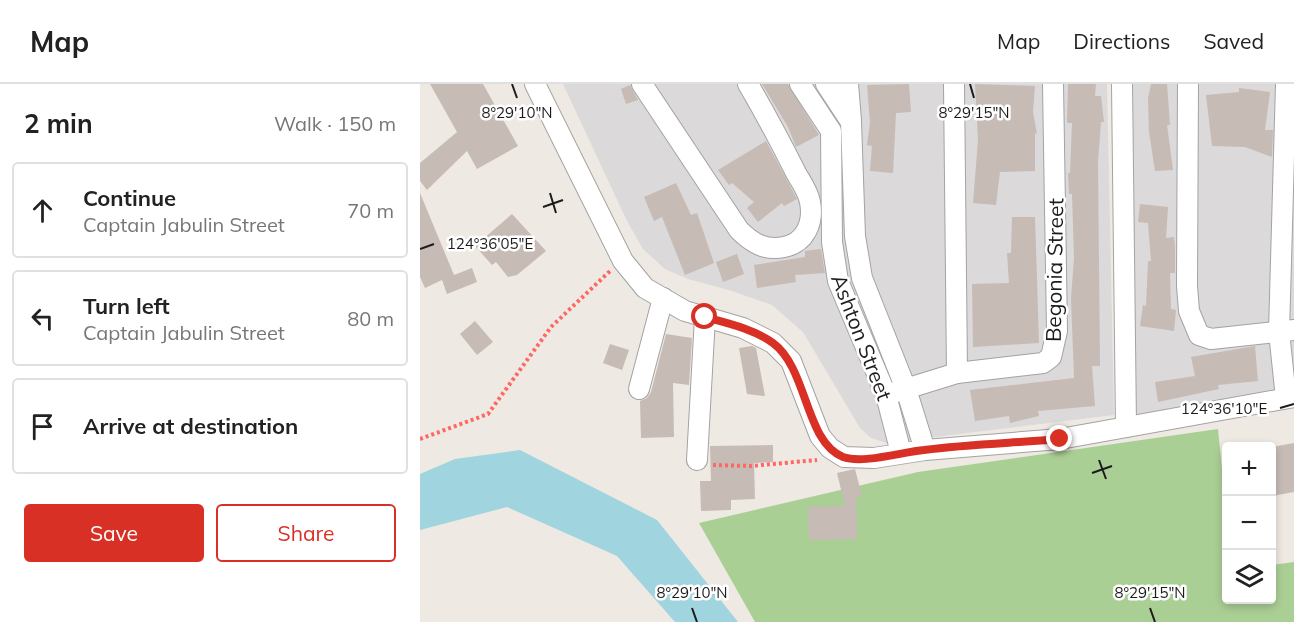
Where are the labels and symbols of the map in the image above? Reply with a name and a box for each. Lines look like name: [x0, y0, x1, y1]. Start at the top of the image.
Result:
text: 8°29'10"N: [482, 103, 552, 122]
text: 8°29'15"N: [939, 103, 1009, 122]
street label: Begonia Street: [1040, 198, 1068, 342]
text: 124°36'05"E: [447, 234, 533, 253]
street label: Ashton Street: [826, 270, 898, 404]
route start: [691, 303, 717, 329]
text: 124°36'10"E: [1181, 399, 1267, 418]
route end: [1046, 425, 1072, 451]
text: 8°29'10"N: [657, 583, 727, 602]
text: 8°29'15"N: [1115, 583, 1185, 602]

